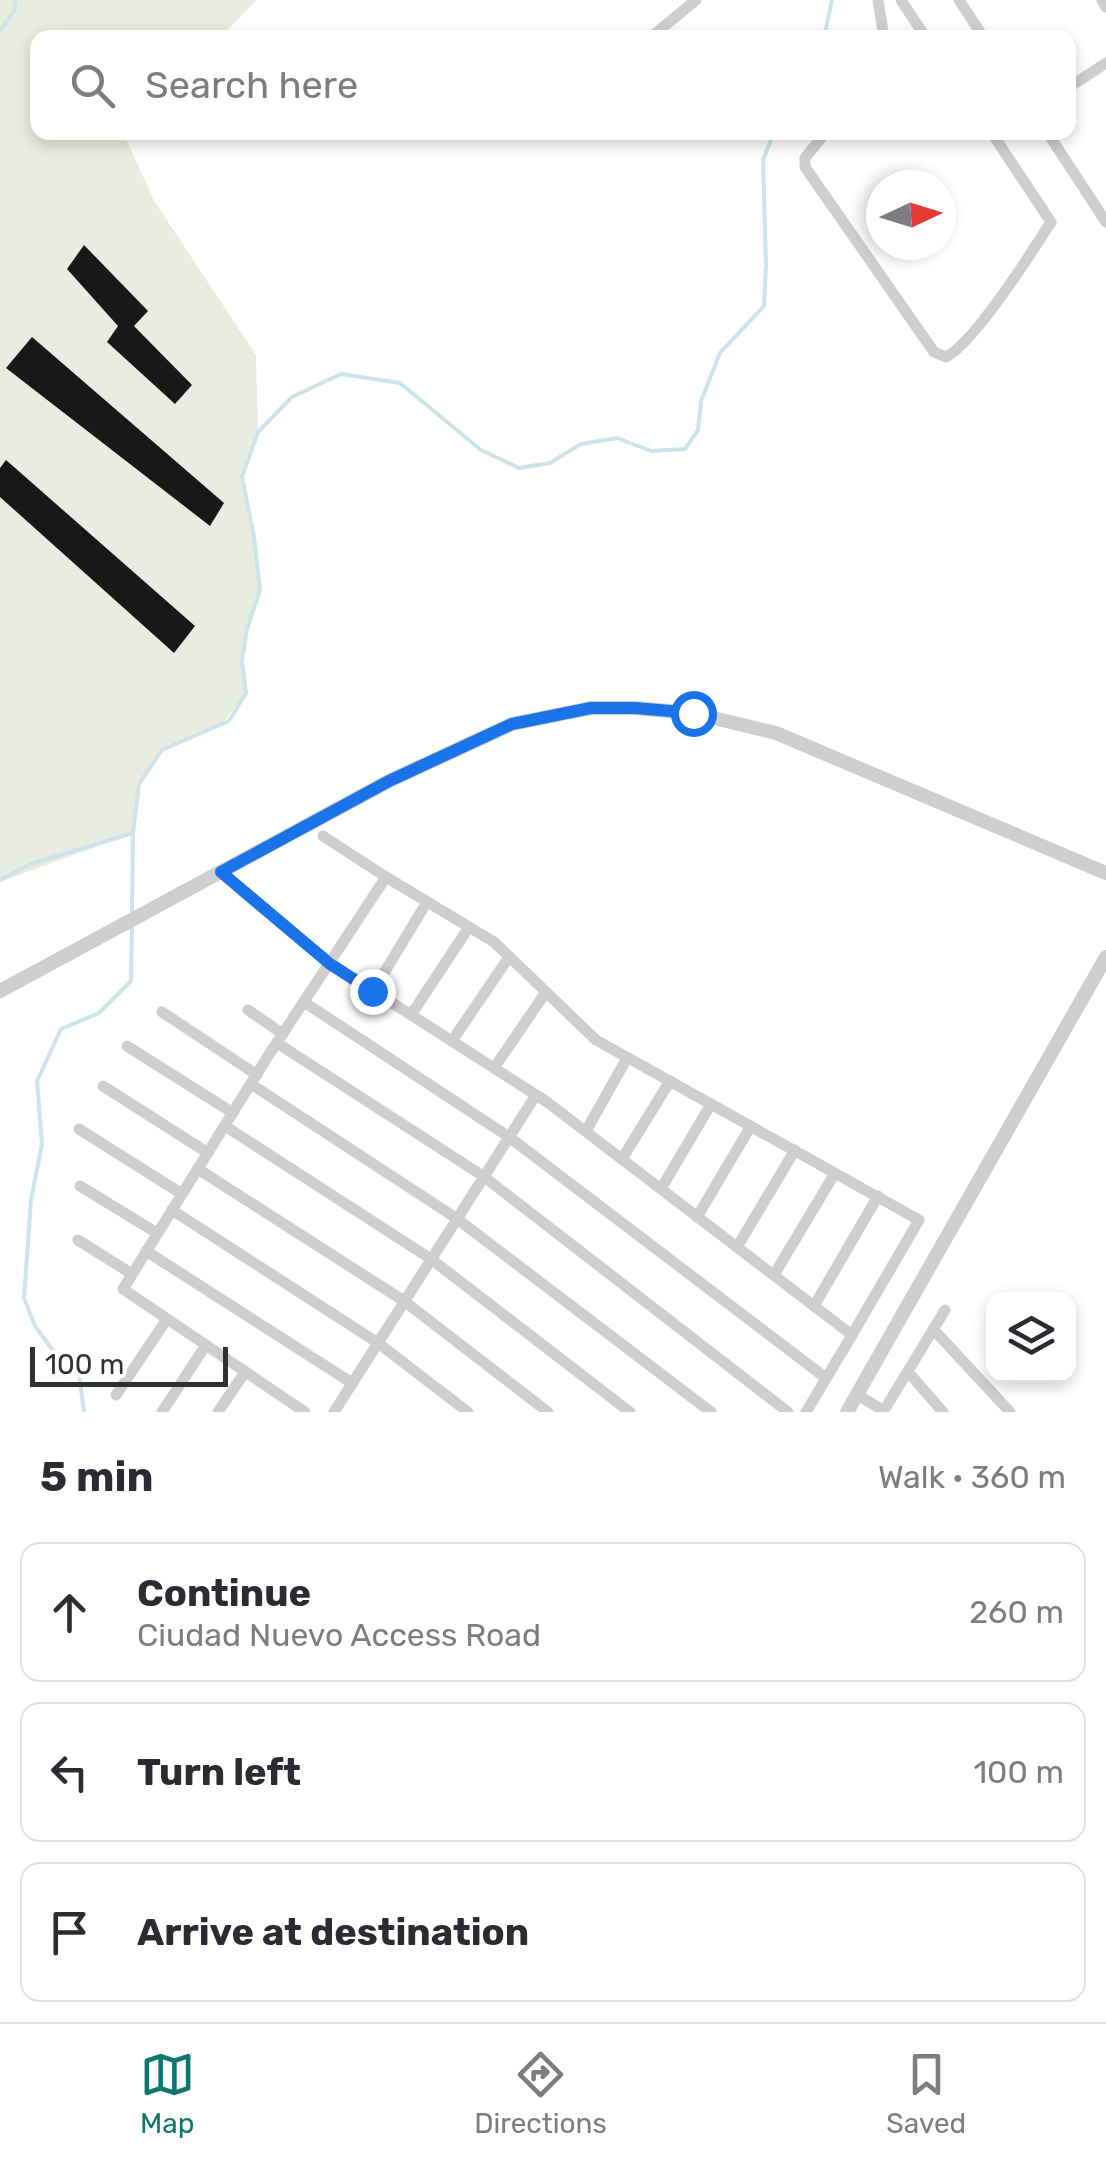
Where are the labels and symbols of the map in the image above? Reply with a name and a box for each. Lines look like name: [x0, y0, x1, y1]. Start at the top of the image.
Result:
north arrow: [866, 170, 956, 260]
route start: [671, 691, 717, 737]
route end: [350, 969, 396, 1015]
scale bar: [30, 1342, 228, 1386]

